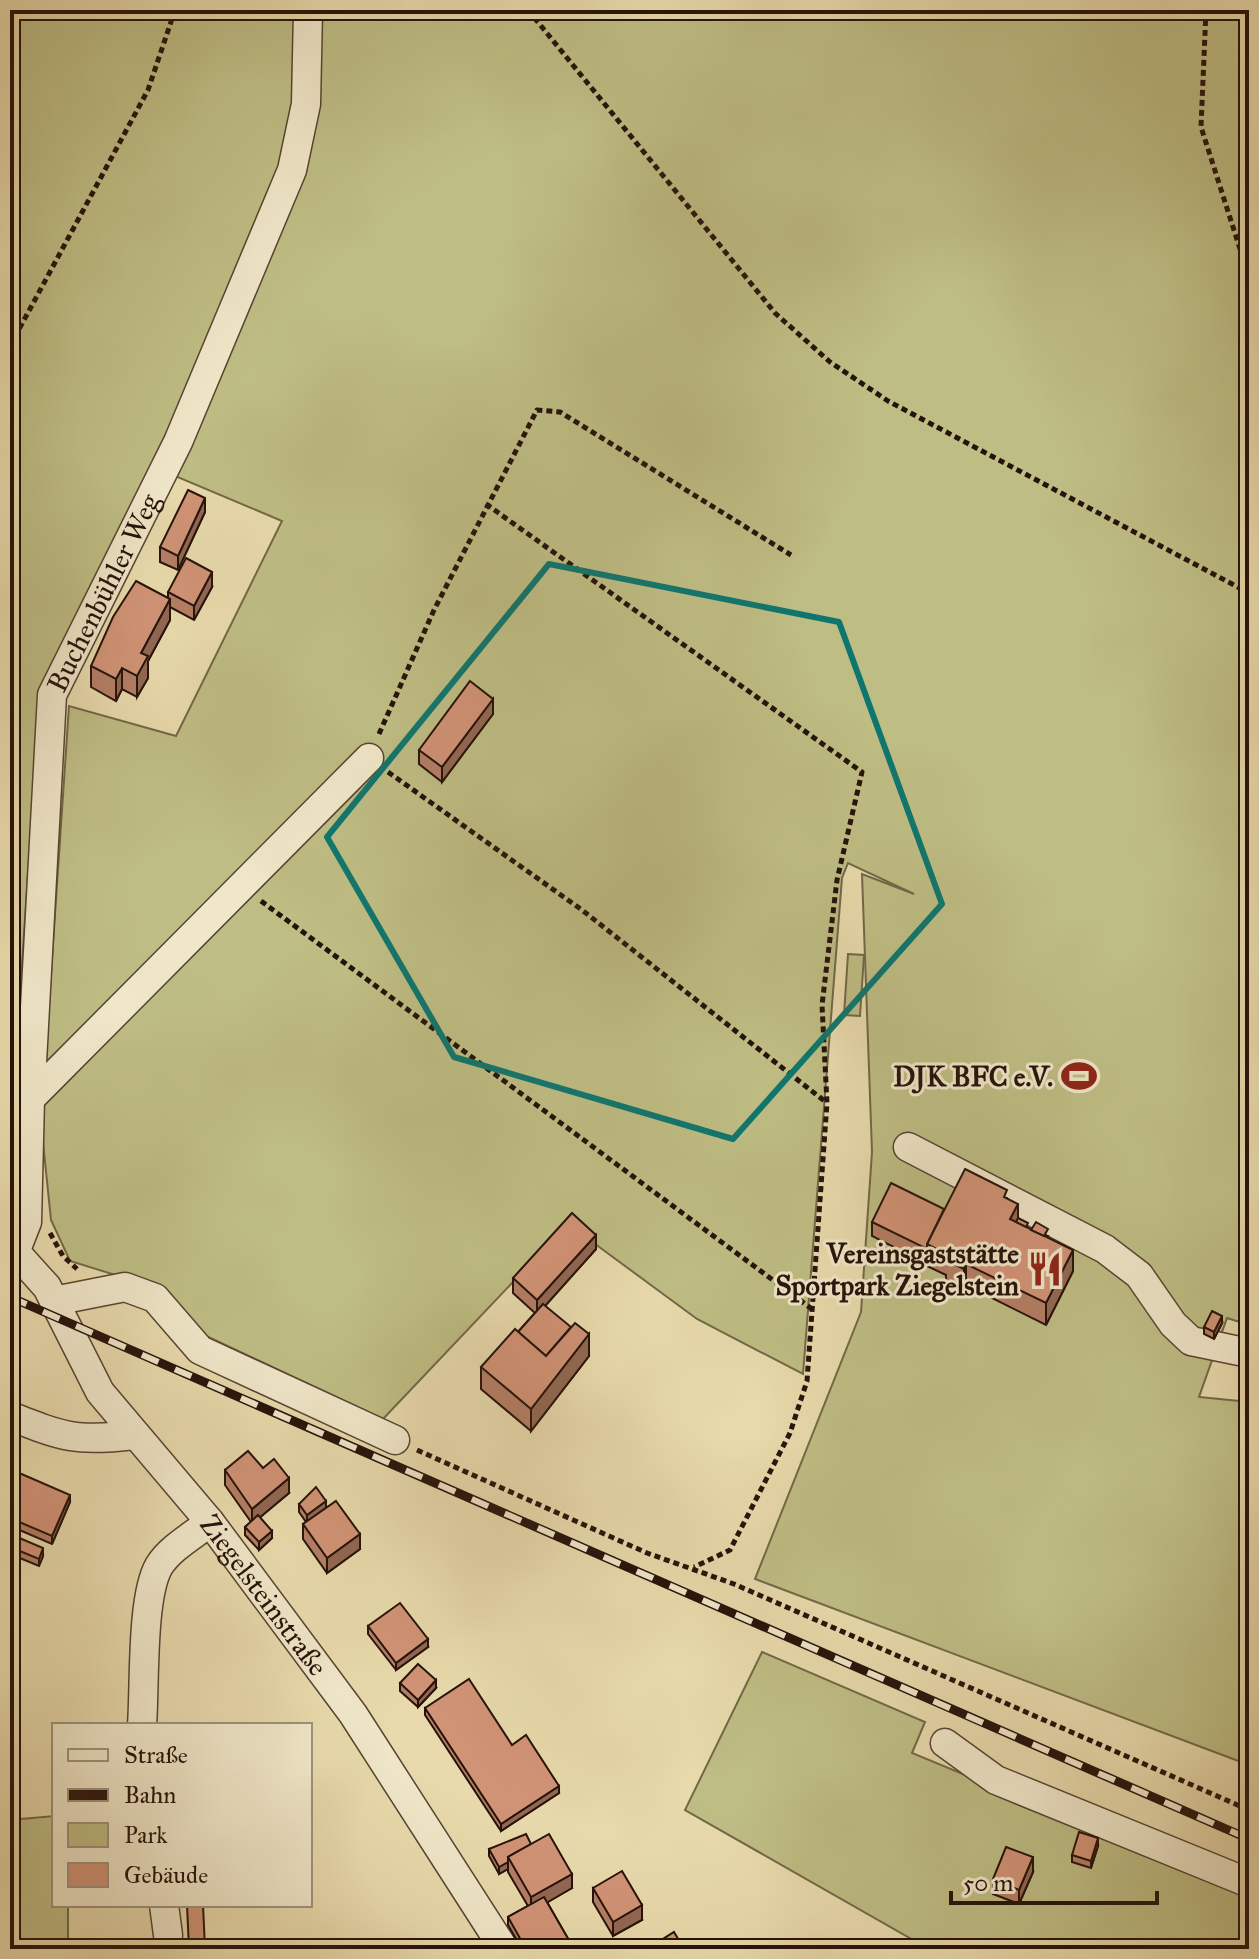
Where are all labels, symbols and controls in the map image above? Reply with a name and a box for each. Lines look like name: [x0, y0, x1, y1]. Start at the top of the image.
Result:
street label: Buchenbühler Weg: [39, 487, 167, 698]
sports icon: DJK BFC e.V.: [1060, 1057, 1098, 1095]
place label: DJK BFC e.V.: [893, 1059, 1053, 1094]
place label: Vereinsgaststätte Sportpark Ziegelstein: [775, 1236, 1019, 1303]
restaurant icon: Vereinsgaststätte Sportpark Ziegelstein: [1026, 1250, 1064, 1288]
street label: Ziegelsteinstraße: [193, 1507, 336, 1682]
legend: [52, 1723, 312, 1907]
text: Straße: [124, 1740, 188, 1770]
text: Bahn: [124, 1780, 176, 1810]
text: Park: [124, 1820, 168, 1850]
scale bar: [951, 1855, 1157, 1905]
text: Gebäude: [124, 1860, 208, 1890]
text: 50 m: [963, 1868, 1013, 1898]

